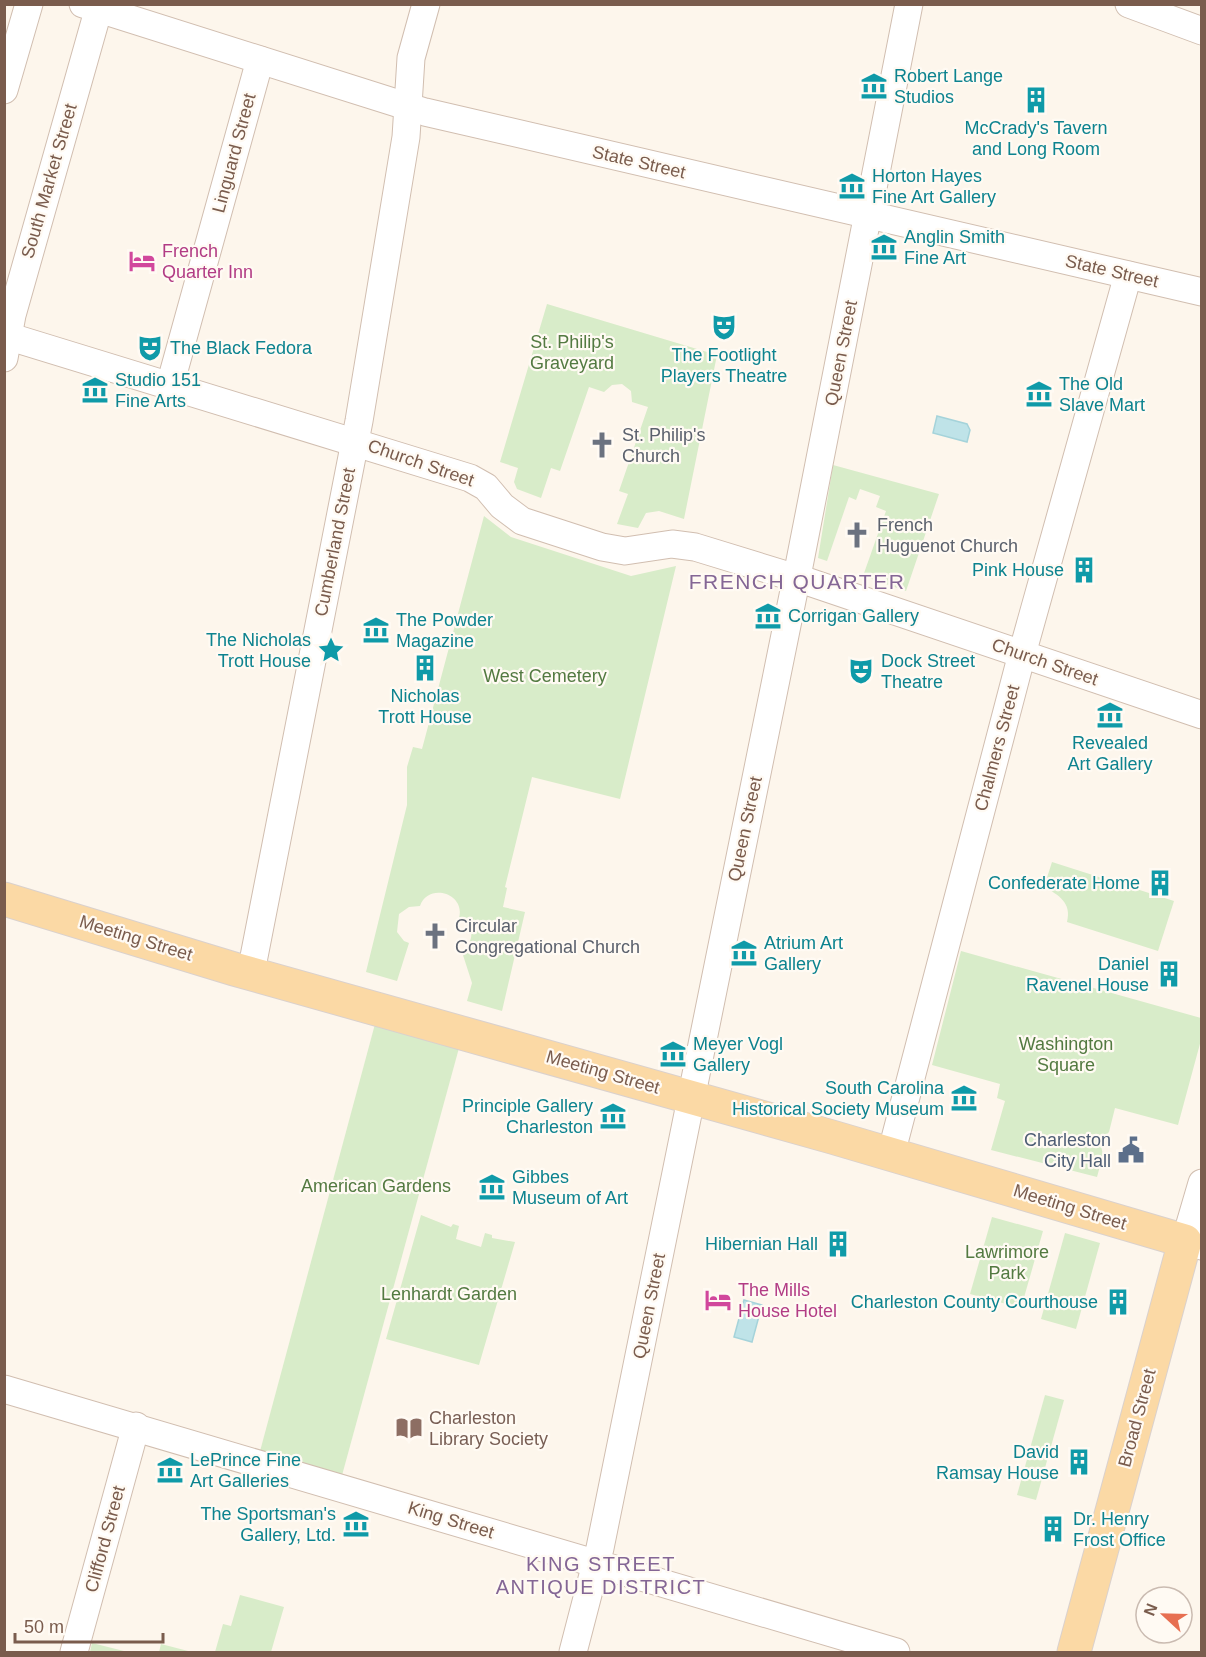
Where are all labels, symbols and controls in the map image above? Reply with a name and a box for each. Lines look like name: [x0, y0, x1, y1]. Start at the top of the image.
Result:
place label: Robert Lange Studios: [894, 66, 1003, 107]
museum icon: Robert Lange Studios: [859, 71, 889, 101]
building icon: McCrady's Tavern and Long Room: [1021, 85, 1051, 115]
street label: Linguard Street: [208, 91, 260, 215]
street label: South Market Street: [17, 101, 81, 261]
place label: McCrady's Tavern and Long Room: [964, 118, 1108, 159]
street label: State Street: [590, 142, 688, 182]
place label: Horton Hayes Fine Art Gallery: [872, 166, 996, 207]
museum icon: Horton Hayes Fine Art Gallery: [837, 171, 867, 201]
place label: Anglin Smith Fine Art: [904, 227, 1005, 268]
museum icon: Anglin Smith Fine Art: [869, 232, 899, 262]
place label: French Quarter Inn: [162, 241, 253, 282]
hotel icon: French Quarter Inn: [127, 246, 157, 276]
street label: State Street: [1063, 251, 1161, 291]
street label: Queen Street: [821, 299, 861, 407]
theatre icon: The Footlight Players Theatre: [709, 312, 739, 342]
park label: St. Philip's Graveyard: [530, 332, 614, 373]
theatre icon: The Black Fedora: [135, 333, 165, 363]
place label: The Black Fedora: [170, 338, 313, 358]
place label: The Footlight Players Theatre: [661, 345, 787, 386]
place label: Studio 151 Fine Arts: [115, 370, 201, 411]
place label: The Old Slave Mart: [1059, 374, 1145, 415]
museum icon: Studio 151 Fine Arts: [80, 375, 110, 405]
museum icon: The Old Slave Mart: [1024, 379, 1054, 409]
place label: St. Philip's Church: [622, 425, 705, 466]
church icon: St. Philip's Church: [587, 430, 617, 460]
street label: Church Street: [365, 435, 477, 491]
street label: Cumberland Street: [311, 466, 359, 618]
place label: French Huguenot Church: [877, 515, 1018, 556]
church icon: French Huguenot Church: [842, 520, 872, 550]
building icon: Pink House: [1069, 555, 1099, 585]
place label: Pink House: [972, 560, 1064, 580]
district label: FRENCH QUARTER: [689, 570, 905, 593]
museum icon: Corrigan Gallery: [753, 601, 783, 631]
place label: Corrigan Gallery: [788, 606, 919, 626]
place label: The Powder Magazine: [396, 610, 493, 651]
museum icon: The Powder Magazine: [361, 615, 391, 645]
place label: The Nicholas Trott House: [206, 630, 311, 671]
street label: Church Street: [989, 634, 1101, 690]
place icon: The Nicholas Trott House: [316, 635, 346, 665]
place label: Dock Street Theatre: [881, 651, 975, 692]
building icon: Nicholas Trott House: [410, 653, 440, 683]
theatre icon: Dock Street Theatre: [846, 656, 876, 686]
park label: West Cemetery: [483, 666, 607, 686]
street label: Chalmers Street: [971, 683, 1023, 813]
place label: Nicholas Trott House: [378, 686, 472, 727]
museum icon: Revealed Art Gallery: [1095, 700, 1125, 730]
place label: Revealed Art Gallery: [1067, 733, 1153, 774]
street label: Queen Street: [724, 775, 766, 883]
building icon: Confederate Home: [1145, 868, 1175, 898]
place label: Confederate Home: [988, 873, 1140, 893]
street label: Meeting Street: [77, 911, 195, 965]
place label: Circular Congregational Church: [455, 916, 640, 957]
church icon: Circular Congregational Church: [420, 921, 450, 951]
place label: Atrium Art Gallery: [764, 933, 843, 974]
museum icon: Atrium Art Gallery: [729, 938, 759, 968]
place label: Daniel Ravenel House: [1026, 954, 1149, 995]
building icon: Daniel Ravenel House: [1154, 959, 1184, 989]
place label: Meyer Vogl Gallery: [693, 1034, 783, 1075]
park label: Washington Square: [1019, 1034, 1113, 1075]
museum icon: Meyer Vogl Gallery: [658, 1039, 688, 1069]
street label: Meeting Street: [544, 1046, 662, 1098]
place label: South Carolina Historical Society Museum: [732, 1078, 945, 1119]
museum icon: South Carolina Historical Society Museum: [949, 1083, 979, 1113]
place label: Principle Gallery Charleston: [462, 1096, 593, 1137]
museum icon: Principle Gallery Charleston: [598, 1101, 628, 1131]
place label: Charleston City Hall: [1024, 1130, 1111, 1171]
public building icon: Charleston City Hall: [1116, 1135, 1146, 1165]
place label: Gibbes Museum of Art: [512, 1167, 628, 1208]
museum icon: Gibbes Museum of Art: [477, 1172, 507, 1202]
park label: American Gardens: [301, 1176, 451, 1196]
street label: Meeting Street: [1011, 1180, 1129, 1234]
building icon: Hibernian Hall: [823, 1229, 853, 1259]
place label: Hibernian Hall: [705, 1234, 818, 1254]
park label: Lawrimore Park: [965, 1242, 1049, 1283]
street label: Queen Street: [629, 1252, 669, 1360]
place label: The Mills House Hotel: [738, 1280, 837, 1321]
park label: Lenhardt Garden: [381, 1284, 517, 1304]
hotel icon: The Mills House Hotel: [703, 1285, 733, 1315]
building icon: Charleston County Courthouse: [1103, 1287, 1133, 1317]
place label: Charleston County Courthouse: [851, 1292, 1098, 1312]
street label: Broad Street: [1114, 1367, 1160, 1469]
place label: Charleston Library Society: [429, 1408, 548, 1449]
library icon: Charleston Library Society: [394, 1413, 424, 1443]
place label: David Ramsay House: [936, 1442, 1059, 1483]
building icon: David Ramsay House: [1064, 1447, 1094, 1477]
place label: LePrince Fine Art Galleries: [190, 1450, 301, 1491]
museum icon: LePrince Fine Art Galleries: [155, 1455, 185, 1485]
street label: Clifford Street: [81, 1483, 129, 1595]
street label: King Street: [405, 1497, 497, 1543]
place label: The Sportsman's Gallery, Ltd.: [201, 1504, 336, 1545]
museum icon: The Sportsman's Gallery, Ltd.: [341, 1509, 371, 1539]
place label: Dr. Henry Frost Office: [1073, 1509, 1166, 1550]
building icon: Dr. Henry Frost Office: [1038, 1514, 1068, 1544]
district label: KING STREET ANTIQUE DISTRICT: [496, 1553, 706, 1598]
north arrow: [1134, 1585, 1194, 1645]
text: N: [1141, 1601, 1161, 1618]
scale bar: [15, 1606, 164, 1644]
text: 50 m: [24, 1617, 64, 1637]

